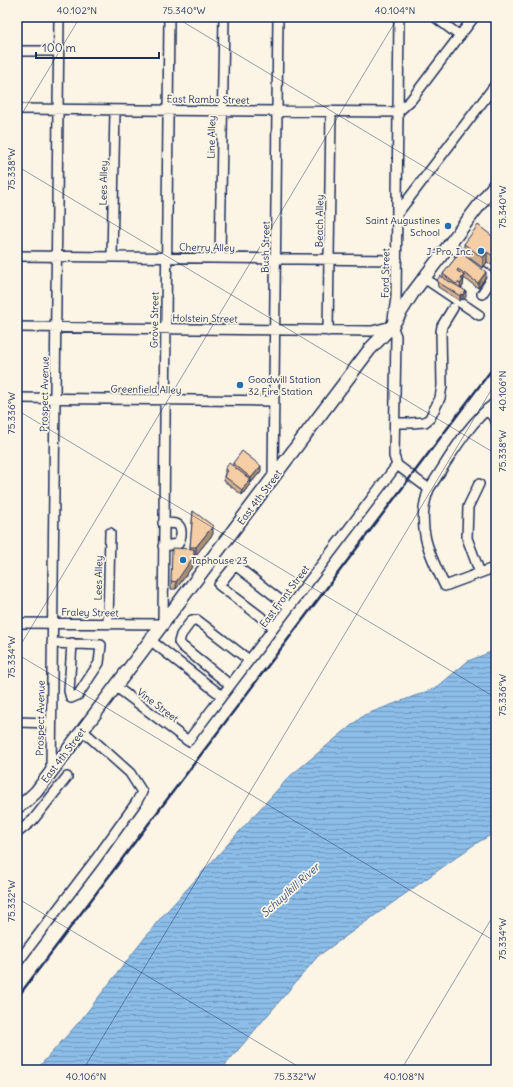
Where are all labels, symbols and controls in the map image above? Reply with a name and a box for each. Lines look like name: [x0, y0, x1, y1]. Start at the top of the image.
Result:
text: 40.102°N: [57, 4, 97, 17]
text: 75.340°W: [162, 4, 206, 17]
text: 40.104°N: [375, 4, 415, 17]
scale bar: [36, 34, 159, 60]
text: 100 m: [42, 40, 76, 55]
street label: East Rambo Street: [167, 92, 250, 107]
street label: Line Alley: [205, 115, 218, 159]
text: 75.338°W: [5, 148, 18, 190]
street label: Lees Alley: [97, 160, 110, 206]
text: 75.340°W: [496, 185, 509, 229]
street label: Beach Alley: [313, 194, 326, 248]
place label: Saint Augustines School: [366, 214, 440, 239]
street label: Bush Street: [259, 220, 272, 273]
marker: Saint Augustines School: [443, 221, 453, 231]
street label: Cherry Alley: [179, 241, 235, 254]
place label: J-Pro, Inc.: [426, 245, 473, 258]
marker: J-Pro, Inc.: [476, 246, 486, 256]
street label: Ford Street: [379, 247, 392, 298]
street label: Grove Street: [148, 291, 161, 348]
street label: Holstein Street: [172, 311, 238, 326]
street label: Prospect Avenue: [37, 356, 52, 432]
text: 40.106°N: [496, 371, 509, 411]
place label: Goodwill Station 32 Fire Station: [248, 373, 321, 398]
marker: Goodwill Station 32 Fire Station: [235, 380, 245, 390]
street label: Greenfield Alley: [110, 382, 182, 397]
text: 75.336°W: [5, 392, 18, 434]
text: 75.338°W: [496, 430, 509, 472]
street label: East 4th Street: [234, 467, 285, 527]
place label: Taphouse 23: [191, 554, 248, 567]
street label: Lees Alley: [92, 555, 105, 601]
marker: Taphouse 23: [178, 555, 188, 565]
street label: East Front Street: [257, 562, 312, 630]
street label: Fraley Street: [61, 606, 119, 620]
text: 75.334°W: [5, 636, 18, 678]
text: 75.336°W: [496, 674, 509, 716]
street label: Prospect Avenue: [33, 680, 48, 756]
street label: Vine Street: [134, 686, 182, 726]
street label: East 4th Street: [38, 725, 89, 785]
water label: Schuylkill River: [258, 859, 323, 920]
text: 75.332°W: [5, 880, 18, 922]
text: 75.334°W: [496, 918, 509, 960]
text: 40.106°N: [66, 1070, 106, 1083]
text: 75.332°W: [274, 1070, 316, 1083]
text: 40.108°N: [384, 1070, 424, 1083]

